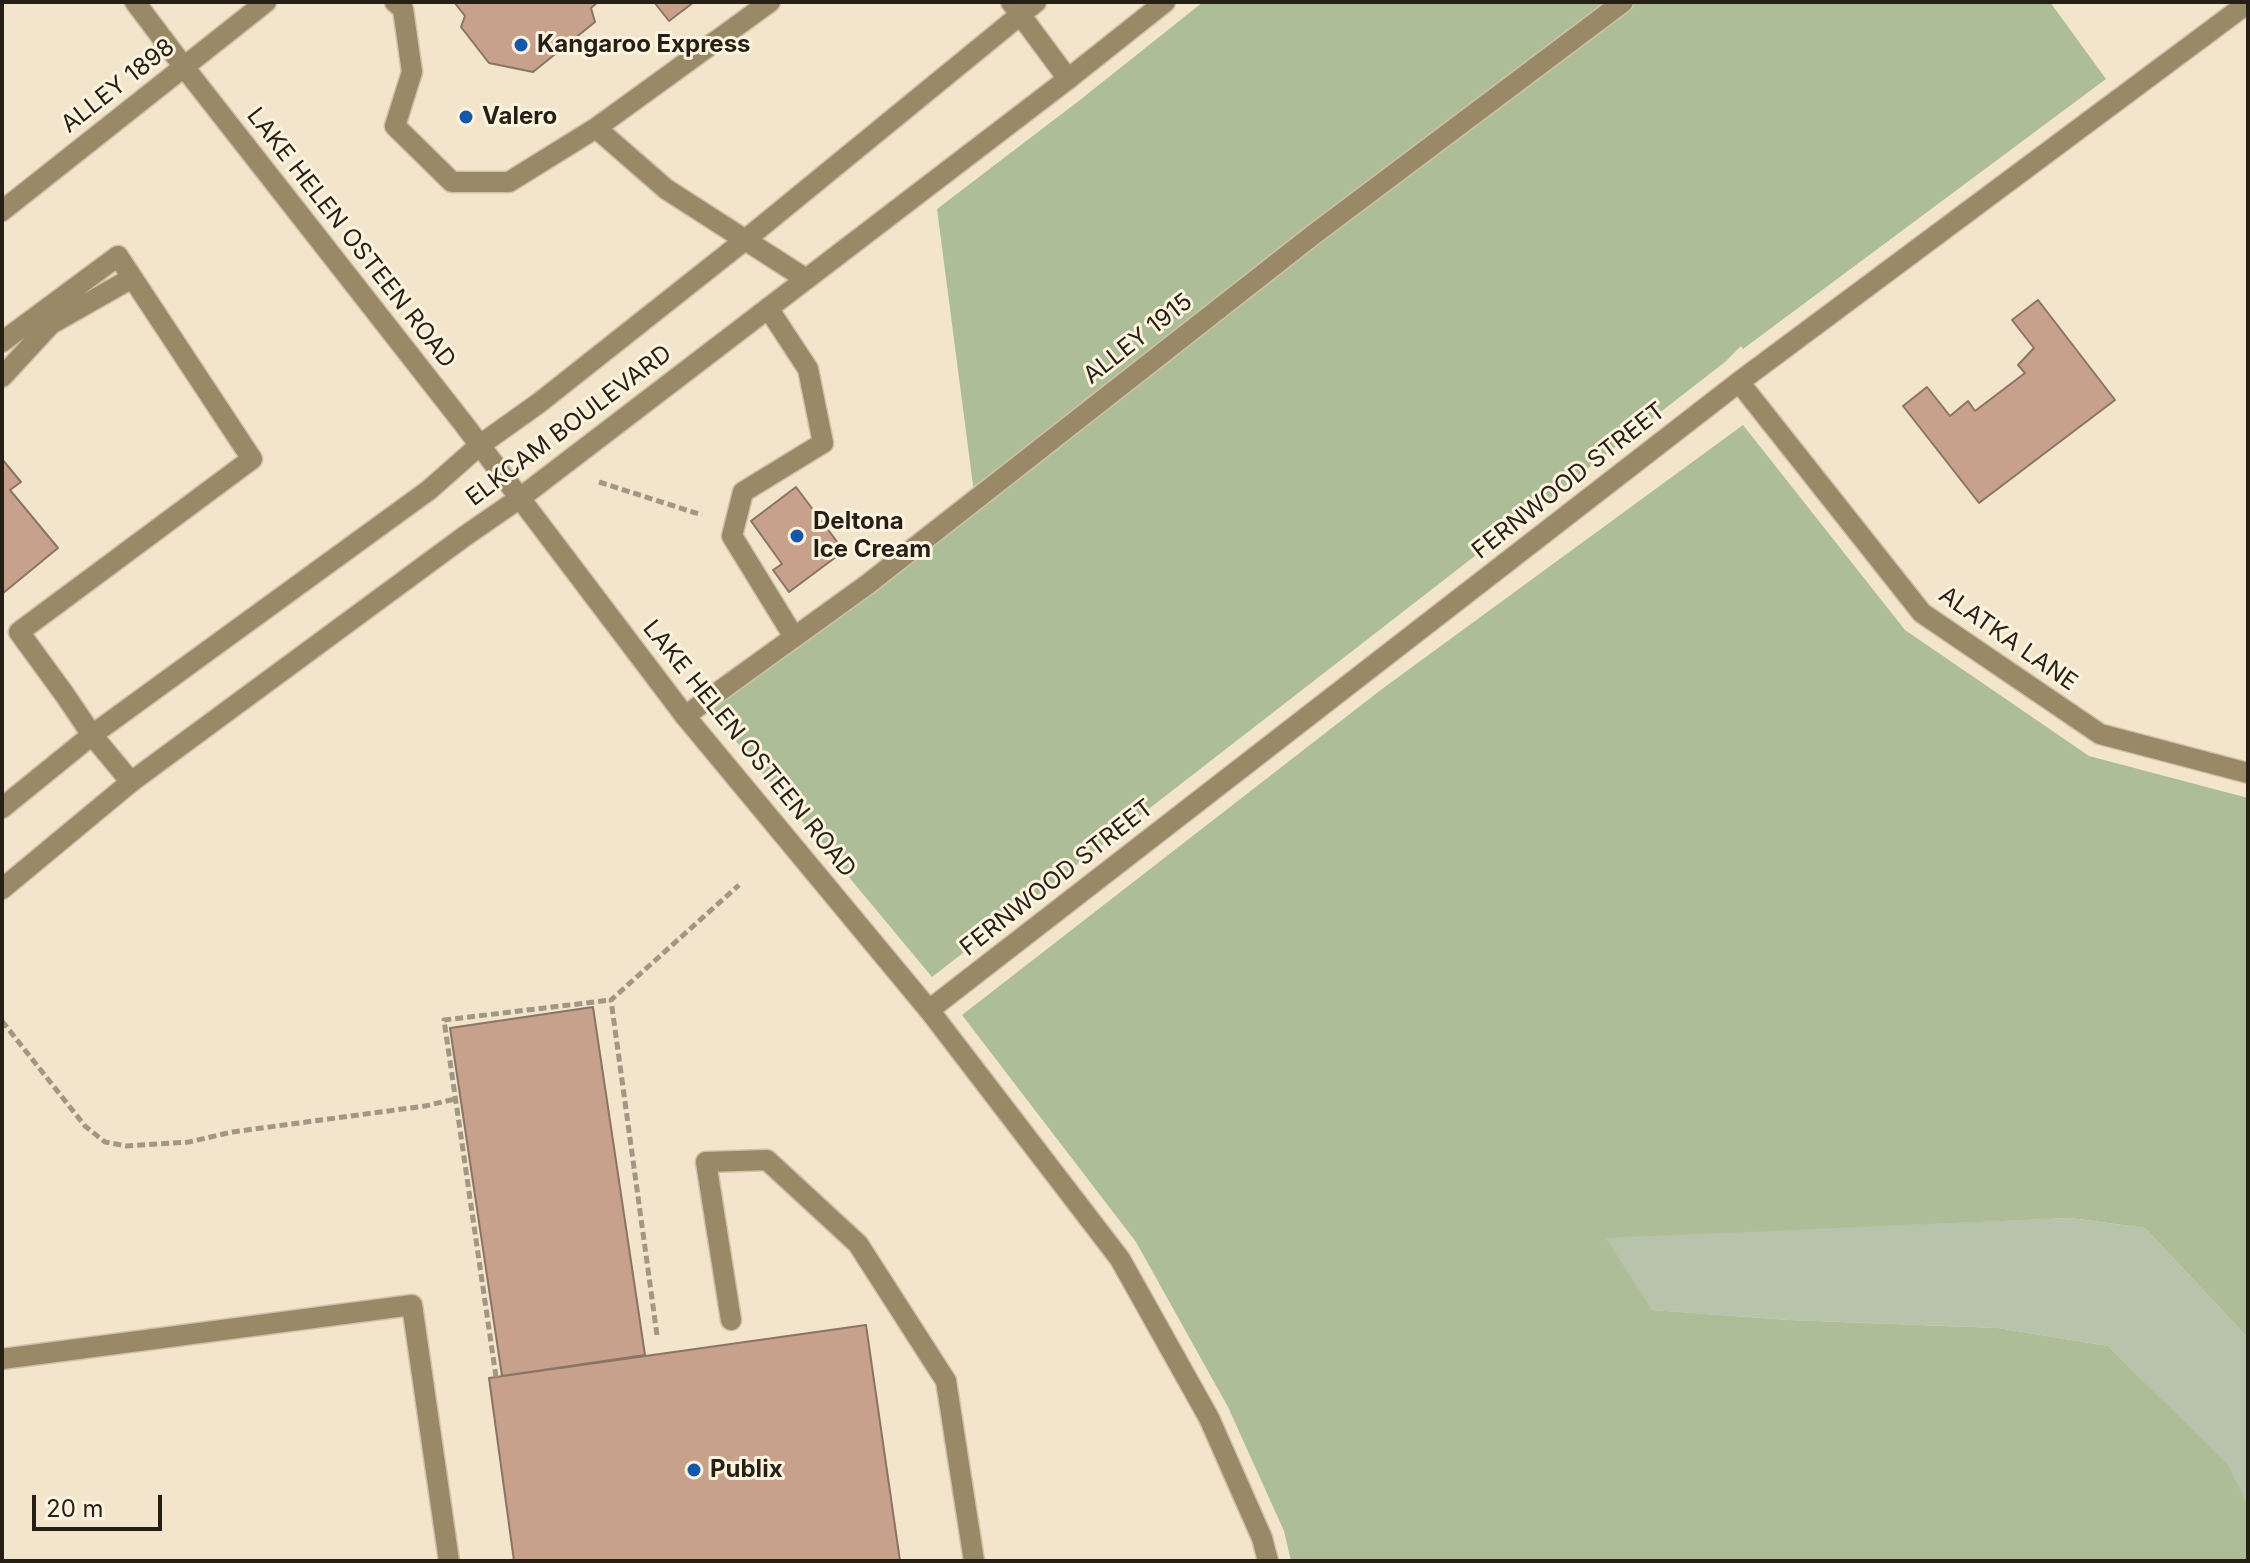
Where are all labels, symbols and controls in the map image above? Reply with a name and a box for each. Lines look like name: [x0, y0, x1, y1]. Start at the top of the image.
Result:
place label: Kangaroo Express: [537, 31, 751, 59]
street label: ALLEY 1898: [56, 33, 180, 139]
marker: Kangaroo Express: [512, 36, 530, 54]
street label: LAKE HELEN OSTEEN ROAD: [240, 102, 462, 374]
place label: Valero: [482, 103, 557, 131]
marker: Valero: [457, 108, 475, 126]
street label: ALLEY 1915: [1078, 288, 1198, 390]
street label: ELKCAM BOULEVARD: [461, 339, 677, 513]
street label: FERNWOOD STREET: [1467, 397, 1671, 565]
place label: Deltona Ice Cream: [813, 508, 931, 564]
marker: Deltona Ice Cream: [788, 527, 806, 545]
street label: ALATKA LANE: [1933, 581, 2083, 697]
street label: LAKE HELEN OSTEEN ROAD: [636, 615, 862, 883]
street label: FERNWOOD STREET: [955, 794, 1159, 962]
place label: Publix: [710, 1456, 783, 1484]
marker: Publix: [685, 1461, 703, 1479]
scale bar: [36, 1479, 166, 1529]
text: 20 m: [46, 1494, 104, 1523]

